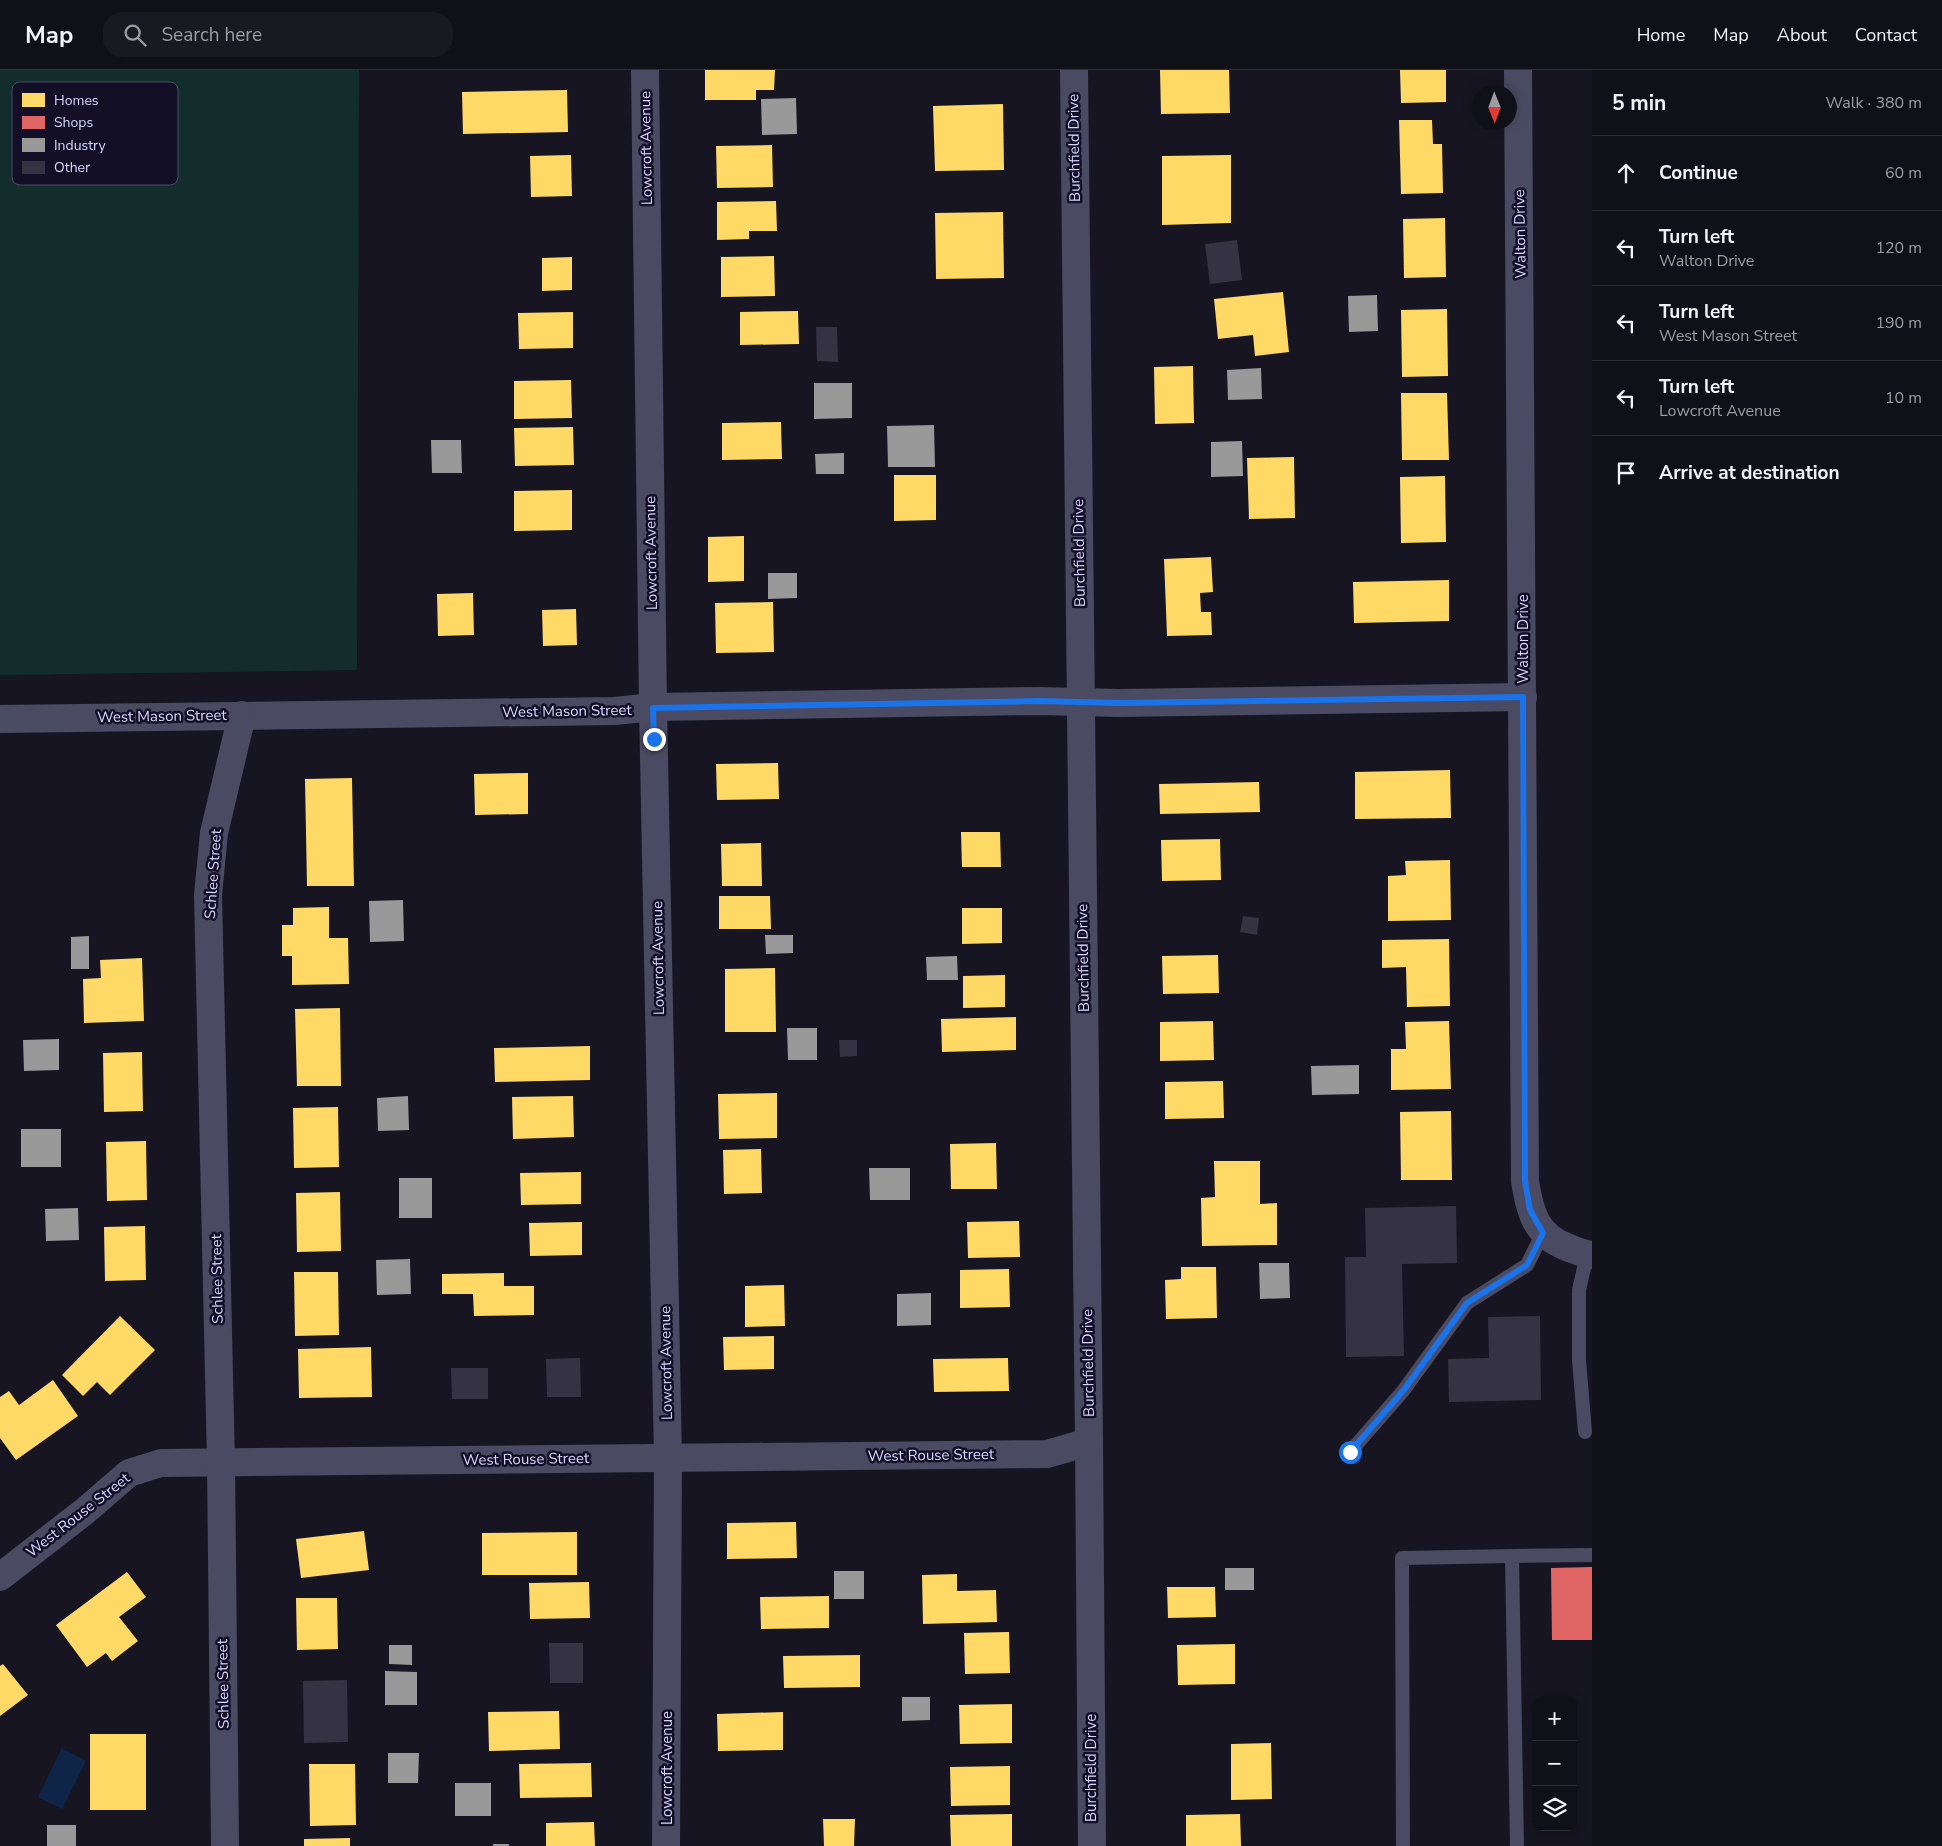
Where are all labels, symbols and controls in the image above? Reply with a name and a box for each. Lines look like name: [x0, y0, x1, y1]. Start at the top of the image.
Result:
search box: [103, 12, 453, 57]
text: Map: [25, 19, 73, 51]
icon: search: [121, 21, 149, 49]
text: Search here: [161, 22, 262, 48]
text: Home: [1637, 23, 1685, 47]
text: Map: [1713, 23, 1749, 47]
text: About: [1777, 23, 1827, 47]
text: Contact: [1855, 23, 1917, 47]
legend: [12, 82, 178, 185]
north arrow: [1472, 85, 1517, 130]
text: 5 min: [1612, 89, 1666, 117]
text: Homes: [54, 91, 99, 110]
street label: Lowcroft Avenue: [635, 91, 657, 205]
text: Walk · 380 m: [1826, 92, 1922, 114]
street label: Burchfield Drive: [1063, 94, 1085, 202]
text: Shops: [54, 113, 94, 132]
text: Industry: [54, 136, 107, 155]
text: Other: [54, 158, 90, 177]
icon: ahead: [1612, 159, 1640, 187]
text: Continue: [1659, 160, 1738, 186]
text: 60 m: [1885, 162, 1922, 184]
street label: Walton Drive: [1509, 189, 1531, 279]
text: Turn left: [1659, 224, 1734, 250]
icon: left: [1612, 234, 1640, 262]
text: 120 m: [1875, 237, 1922, 259]
text: Walton Drive: [1659, 250, 1754, 272]
text: Turn left: [1659, 299, 1734, 325]
icon: left: [1612, 309, 1640, 337]
text: 190 m: [1875, 312, 1922, 334]
text: West Mason Street: [1659, 325, 1797, 347]
text: Turn left: [1659, 374, 1734, 400]
icon: left: [1612, 384, 1640, 412]
text: 10 m: [1885, 387, 1922, 409]
text: Lowcroft Avenue: [1659, 400, 1781, 422]
icon: arrive: [1612, 459, 1640, 487]
text: Arrive at destination: [1659, 460, 1840, 486]
street label: Lowcroft Avenue: [640, 496, 662, 610]
street label: Burchfield Drive: [1068, 499, 1090, 607]
street label: Walton Drive: [1513, 594, 1533, 684]
street label: West Mason Street: [502, 700, 633, 722]
street label: West Mason Street: [97, 705, 228, 727]
route end: [643, 728, 666, 751]
street label: Schlee Street: [200, 828, 226, 919]
street label: Lowcroft Avenue: [647, 901, 669, 1015]
street label: Burchfield Drive: [1072, 904, 1094, 1012]
street label: Schlee Street: [206, 1233, 228, 1324]
street label: Lowcroft Avenue: [655, 1306, 677, 1420]
street label: Burchfield Drive: [1077, 1309, 1099, 1417]
route start: [1339, 1441, 1362, 1464]
street label: West Rouse Street: [868, 1444, 995, 1466]
street label: West Rouse Street: [463, 1448, 590, 1470]
street label: West Rouse Street: [22, 1468, 135, 1562]
street label: Schlee Street: [212, 1638, 234, 1729]
map controls: [1532, 1696, 1577, 1831]
button: +: [1532, 1696, 1577, 1741]
street label: Lowcroft Avenue: [657, 1711, 677, 1825]
street label: Burchfield Drive: [1081, 1714, 1101, 1822]
button: −: [1532, 1741, 1577, 1786]
button: layers: [1532, 1786, 1577, 1831]

